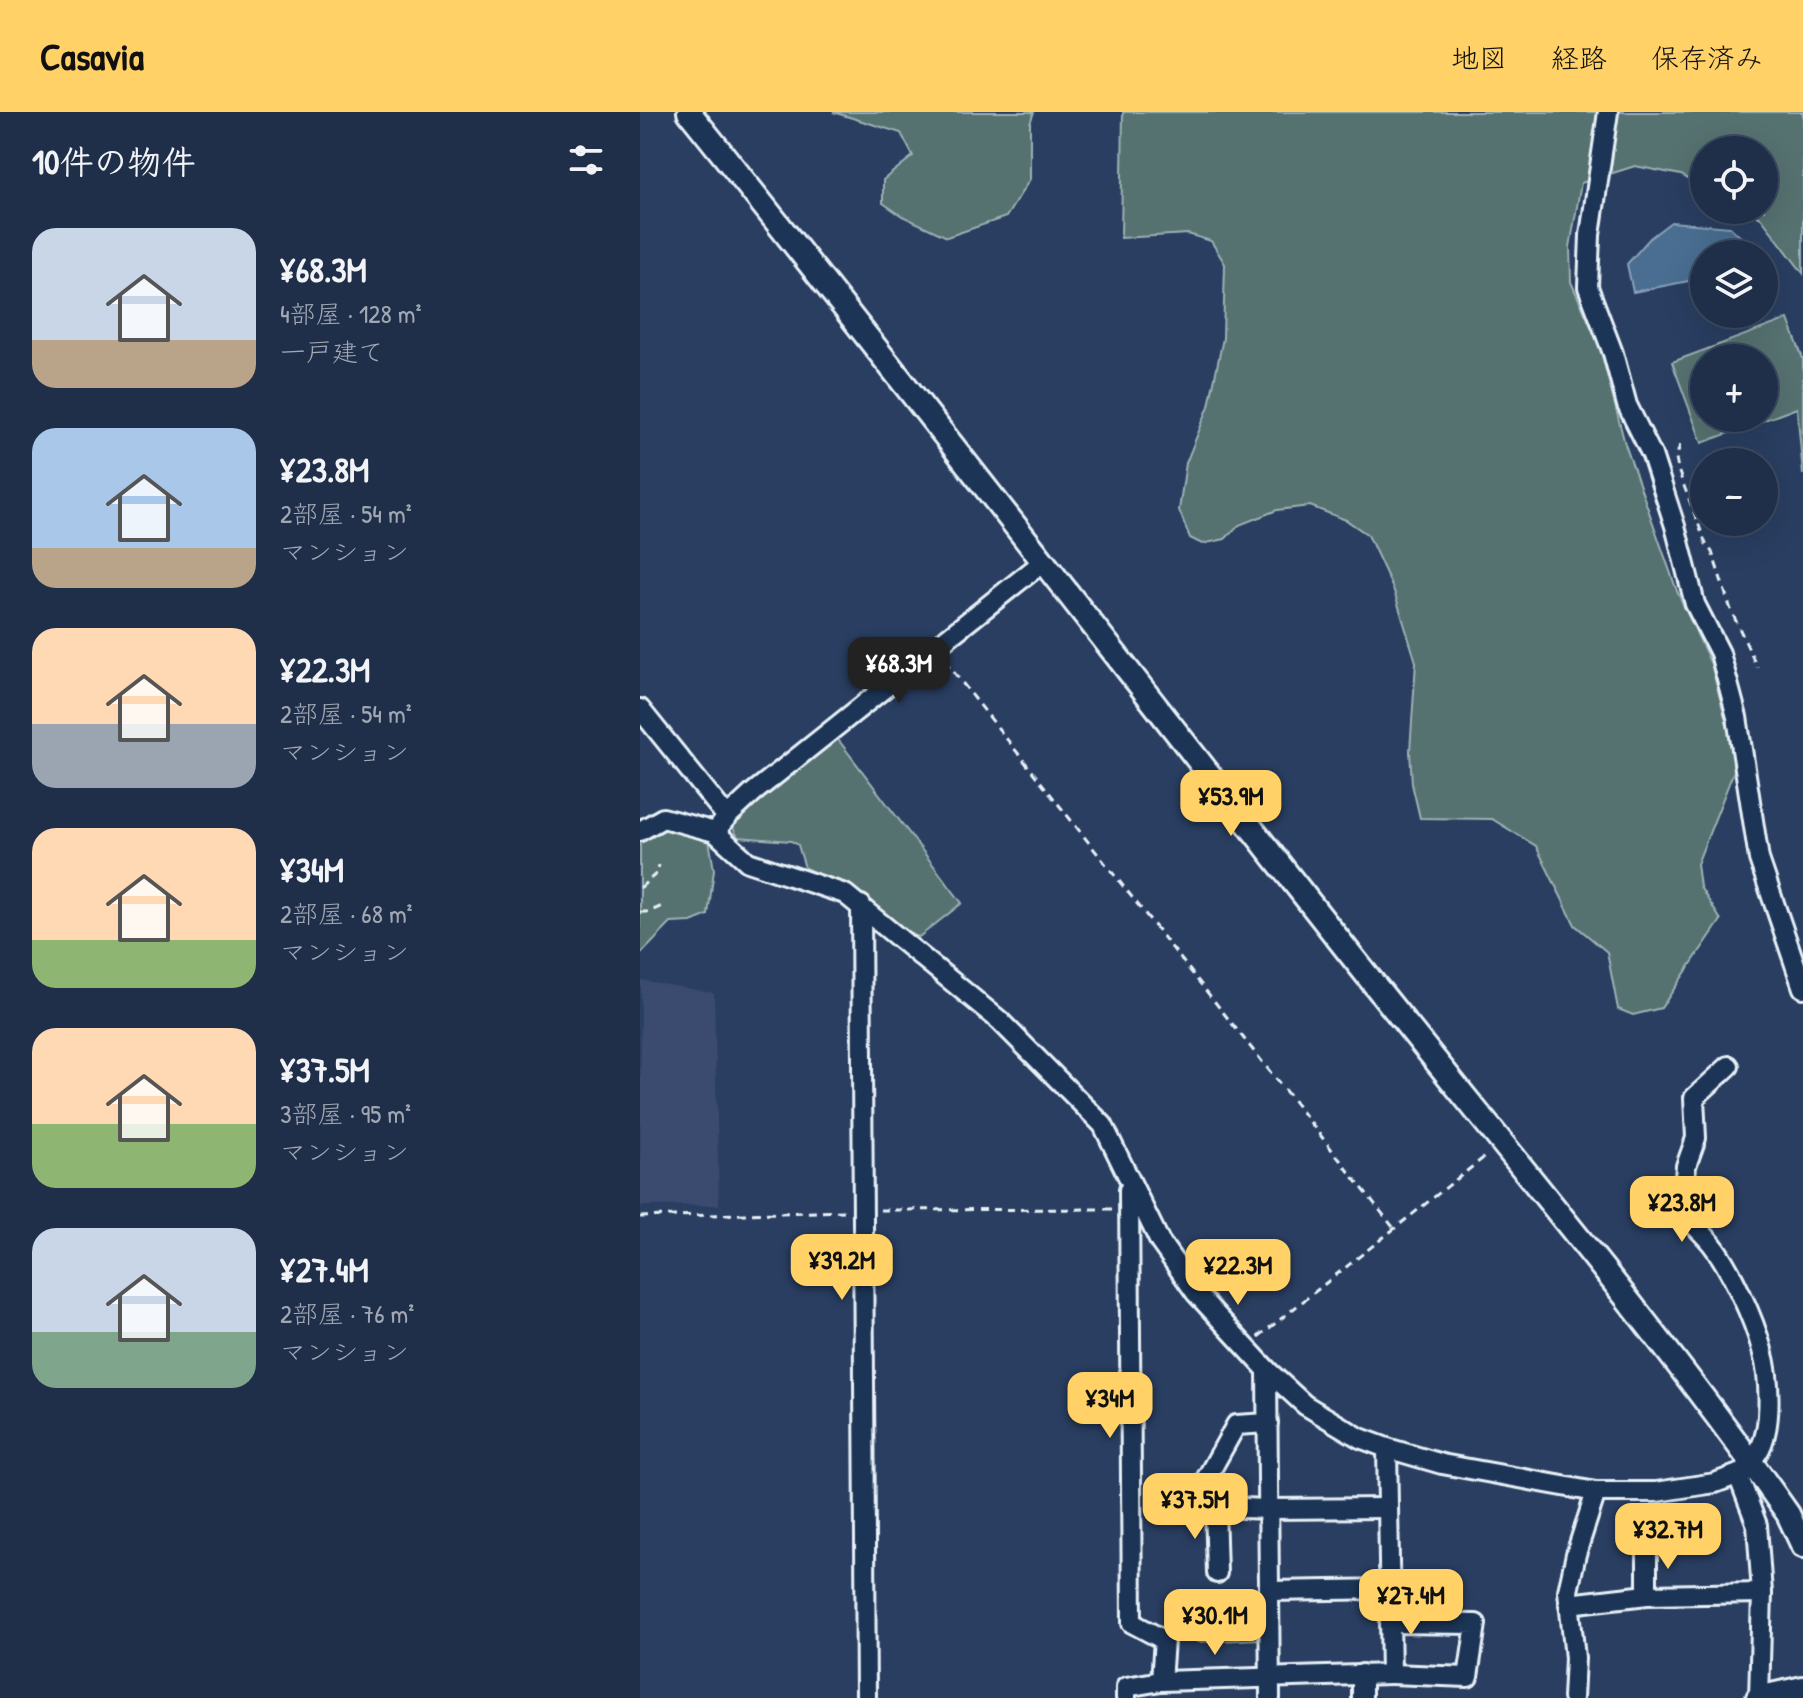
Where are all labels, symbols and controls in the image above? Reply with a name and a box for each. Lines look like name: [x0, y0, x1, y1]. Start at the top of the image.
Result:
text: Casavia: [40, 30, 144, 82]
text: 地図: [1451, 39, 1507, 77]
text: 経路: [1551, 39, 1607, 77]
text: 保存済み: [1651, 39, 1763, 77]
map controls: [1690, 136, 1778, 536]
button: locate: [1690, 136, 1778, 224]
icon: filters: [564, 138, 608, 182]
text: 10件の物件: [32, 139, 196, 185]
button: layers: [1690, 240, 1778, 328]
text: ¥68.3M: [280, 247, 367, 293]
icon: home: [96, 260, 192, 356]
text: 4部屋 · 128 m²: [280, 296, 421, 331]
text: 一戸建て: [280, 334, 384, 369]
button: +: [1690, 344, 1778, 432]
text: ¥23.8M: [280, 447, 369, 493]
button: −: [1690, 448, 1778, 536]
icon: home: [96, 460, 192, 556]
text: 2部屋 · 54 m²: [280, 496, 412, 531]
text: マンション: [280, 534, 409, 569]
pin: ¥68.3M: [834, 637, 964, 705]
text: ¥68.3M: [866, 645, 932, 680]
text: ¥22.3M: [280, 647, 370, 693]
icon: home: [96, 660, 192, 756]
text: 2部屋 · 54 m²: [280, 696, 412, 731]
text: マンション: [280, 734, 409, 769]
pin: ¥53.9M: [1166, 770, 1296, 838]
text: ¥53.9M: [1198, 778, 1264, 813]
text: ¥34M: [280, 847, 344, 893]
icon: home: [96, 860, 192, 956]
text: 2部屋 · 68 m²: [280, 896, 413, 931]
text: マンション: [280, 934, 409, 969]
text: ¥37.5M: [280, 1047, 370, 1093]
icon: home: [96, 1060, 192, 1156]
text: 3部屋 · 95 m²: [280, 1096, 411, 1131]
text: マンション: [280, 1134, 409, 1169]
pin: ¥23.8M: [1617, 1176, 1747, 1244]
text: ¥23.8M: [1648, 1184, 1716, 1219]
pin: ¥39.2M: [777, 1234, 907, 1302]
pin: ¥22.3M: [1173, 1239, 1303, 1307]
text: ¥39.2M: [809, 1242, 875, 1277]
text: ¥27.4M: [280, 1247, 369, 1293]
text: ¥22.3M: [1203, 1247, 1273, 1282]
icon: home: [96, 1260, 192, 1356]
text: 2部屋 · 76 m²: [280, 1296, 414, 1331]
text: マンション: [280, 1334, 409, 1369]
pin: ¥34M: [1063, 1372, 1157, 1440]
text: ¥34M: [1086, 1380, 1134, 1415]
pin: ¥37.5M: [1130, 1473, 1260, 1541]
text: ¥37.5M: [1161, 1481, 1229, 1516]
pin: ¥32.7M: [1603, 1503, 1733, 1571]
text: ¥32.7M: [1633, 1511, 1703, 1546]
pin: ¥27.4M: [1346, 1569, 1476, 1637]
text: ¥27.4M: [1377, 1577, 1445, 1612]
pin: ¥30.1M: [1150, 1589, 1280, 1657]
text: ¥30.1M: [1182, 1597, 1248, 1632]

